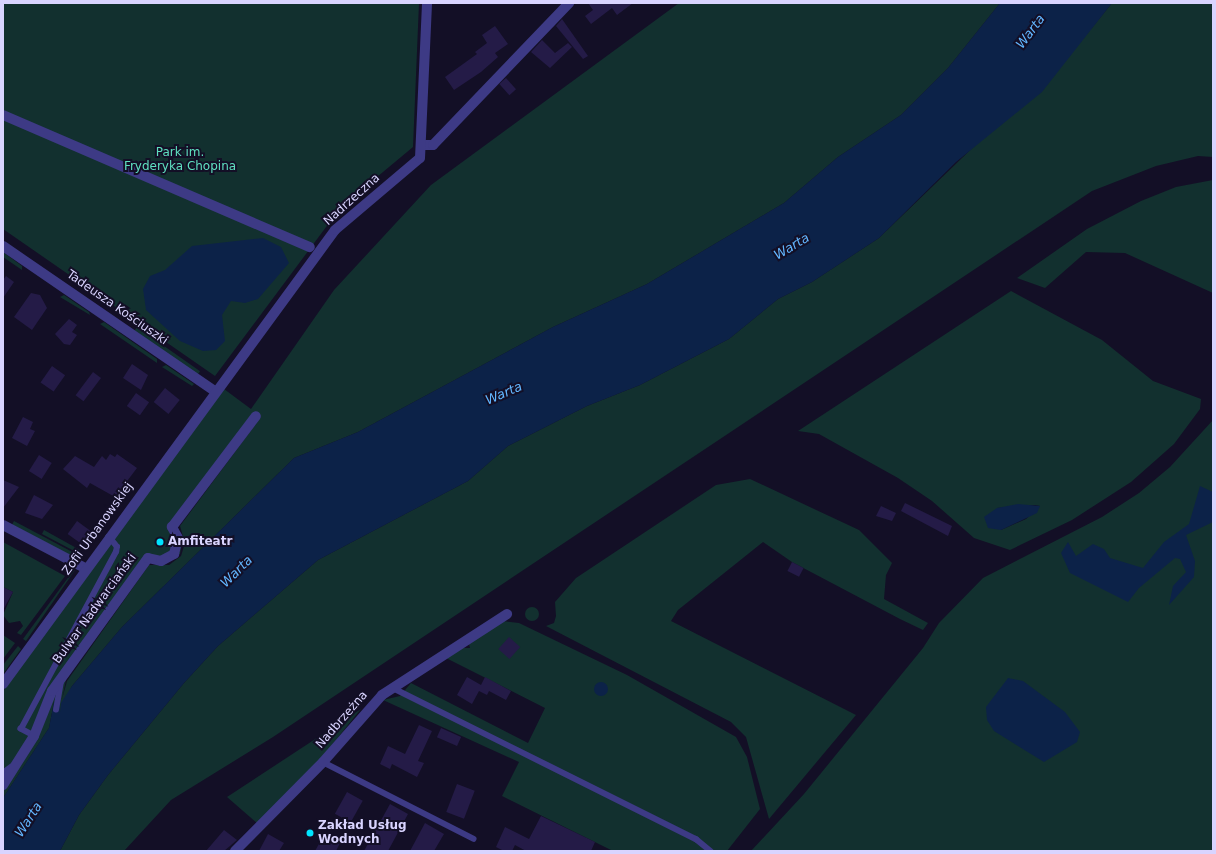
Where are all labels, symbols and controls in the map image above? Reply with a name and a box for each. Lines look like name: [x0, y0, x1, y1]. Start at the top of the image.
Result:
water label: Warta: [1013, 12, 1049, 52]
park label: Park im. Fryderyka Chopina: [124, 146, 236, 174]
street label: Nadrzeczna: [321, 171, 383, 229]
water label: Warta: [771, 230, 813, 264]
street label: Tadeusza Kościuszki: [64, 268, 170, 348]
water label: Warta: [483, 379, 525, 409]
street label: Zofii Urbanowskiej: [60, 480, 136, 578]
place label: Amfiteatr: [168, 535, 232, 549]
marker: Amfiteatr: [155, 537, 165, 547]
street label: Bulwar Nadwarciański: [50, 551, 140, 667]
water label: Warta: [218, 553, 256, 591]
street label: Nadbrzeżna: [313, 688, 371, 752]
water label: Warta: [12, 800, 46, 840]
place label: Zakład Usług Wodnych: [318, 819, 407, 847]
marker: Zakład Usług Wodnych: [305, 828, 315, 838]

